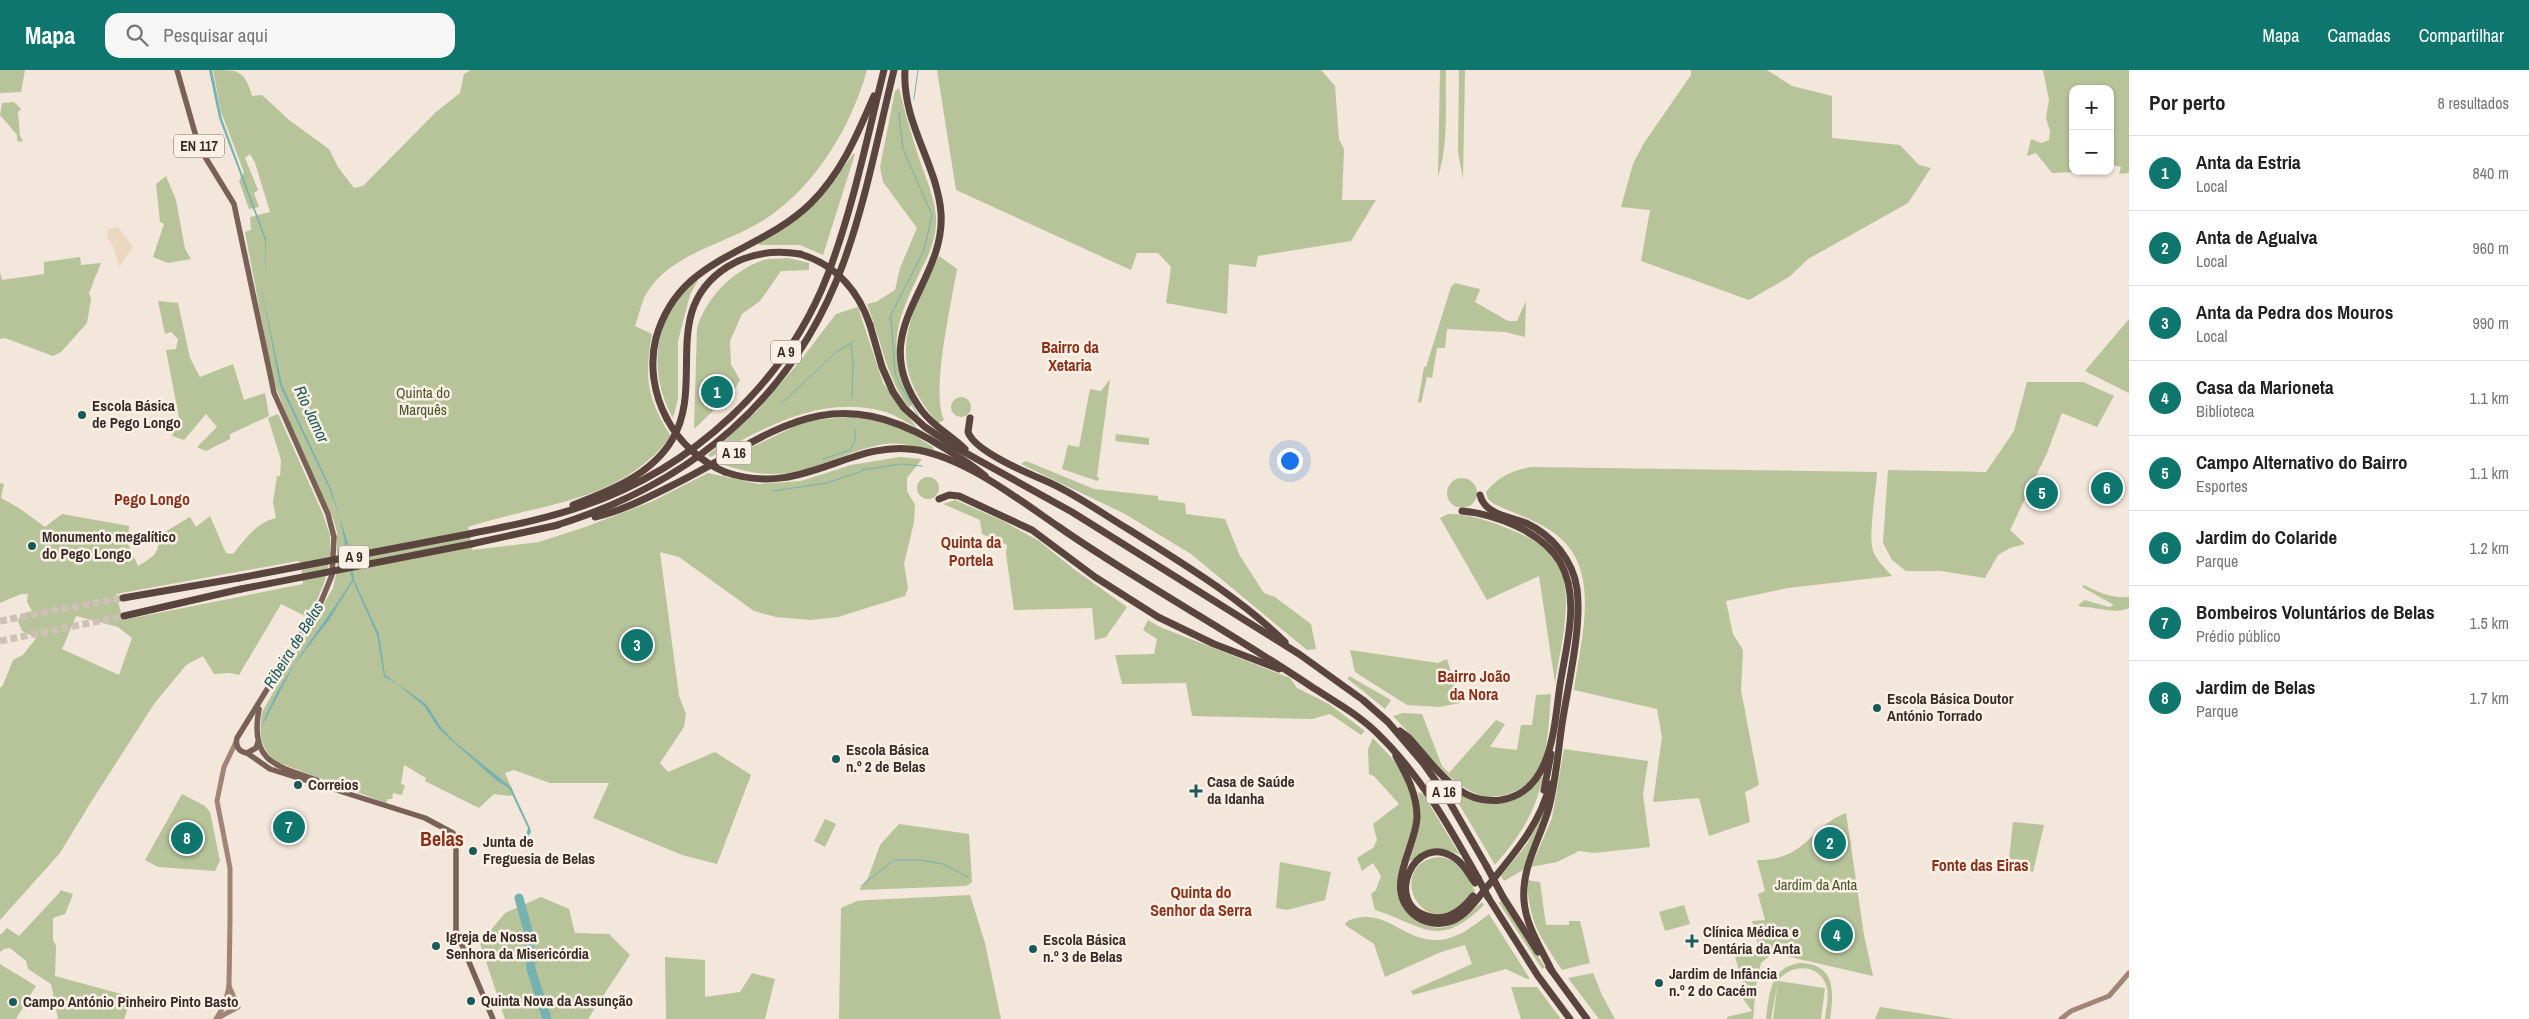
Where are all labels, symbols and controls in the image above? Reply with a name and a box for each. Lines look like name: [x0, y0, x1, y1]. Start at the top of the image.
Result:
search box: [105, 13, 455, 58]
text: Mapa: [25, 19, 75, 51]
icon: search: [123, 21, 151, 49]
text: Pesquisar aqui: [163, 22, 268, 48]
text: Mapa: [2263, 23, 2300, 48]
text: Camadas: [2328, 23, 2391, 48]
text: Compartilhar: [2419, 23, 2504, 48]
map controls: [2069, 85, 2114, 175]
button: +: [2069, 85, 2114, 130]
text: Por perto: [2149, 88, 2226, 117]
text: 8 resultados: [2438, 92, 2509, 114]
button: −: [2069, 130, 2114, 175]
road number: EN 117: [174, 134, 224, 158]
text: Anta da Estria: [2196, 149, 2301, 175]
text: 1: [2161, 162, 2169, 184]
text: 840 m: [2473, 162, 2509, 184]
text: Local: [2196, 175, 2227, 197]
text: Anta de Agualva: [2196, 224, 2318, 250]
text: 2: [2161, 237, 2169, 259]
text: 960 m: [2473, 237, 2509, 259]
text: Local: [2196, 250, 2227, 272]
text: Anta da Pedra dos Mouros: [2196, 299, 2393, 325]
text: 3: [2161, 312, 2169, 334]
text: 990 m: [2473, 312, 2509, 334]
text: Local: [2196, 325, 2227, 347]
district label: Bairro da Xetaria: [1041, 336, 1099, 376]
road number: A 9: [771, 340, 801, 364]
pin: 1: [701, 373, 733, 411]
text: Casa da Marioneta: [2196, 374, 2334, 400]
water label: Rio Jamor: [289, 382, 335, 447]
park label: Quinta do Marquês: [396, 382, 450, 420]
text: 4: [2161, 387, 2169, 409]
text: 1.1 km: [2470, 387, 2509, 409]
place label: Escola Básica de Pego Longo: [92, 395, 181, 433]
text: Biblioteca: [2196, 400, 2254, 422]
marker: Escola Básica de Pego Longo: [76, 409, 88, 421]
road number: A 16: [716, 442, 752, 464]
your location: [1277, 448, 1303, 474]
text: Campo Alternativo do Bairro: [2196, 449, 2408, 475]
text: 5: [2161, 462, 2169, 484]
text: 1.1 km: [2470, 462, 2509, 484]
pin: 6: [2091, 469, 2123, 507]
pin: 5: [2026, 474, 2058, 512]
text: Esportes: [2196, 475, 2248, 497]
district label: Pego Longo: [114, 488, 190, 510]
text: Jardim do Colaride: [2196, 524, 2337, 550]
place label: Monumento megalítico do Pego Longo: [42, 526, 176, 564]
district label: Quinta da Portela: [941, 531, 1002, 571]
text: 6: [2161, 537, 2169, 559]
text: 1.2 km: [2470, 537, 2509, 559]
marker: Monumento megalítico do Pego Longo: [26, 540, 38, 552]
road number: A 9: [339, 546, 369, 568]
text: Parque: [2196, 550, 2238, 572]
water label: Ribeira de Belas: [258, 597, 328, 692]
text: Bombeiros Voluntários de Belas: [2196, 599, 2435, 625]
text: 7: [2161, 612, 2169, 634]
text: 1.5 km: [2470, 612, 2509, 634]
text: Prédio público: [2196, 625, 2281, 647]
pin: 3: [621, 626, 653, 664]
district label: Bairro João da Nora: [1438, 665, 1510, 705]
text: Jardim de Belas: [2196, 674, 2316, 700]
text: 8: [2161, 687, 2169, 709]
text: 1.7 km: [2470, 687, 2509, 709]
place label: Escola Básica Doutor António Torrado: [1887, 688, 2014, 726]
text: Parque: [2196, 700, 2238, 722]
marker: Escola Básica Doutor António Torrado: [1871, 702, 1883, 714]
place label: Escola Básica n.º 2 de Belas: [846, 739, 929, 777]
marker: Escola Básica n.º 2 de Belas: [830, 753, 842, 765]
place label: Casa de Saúde da Idanha: [1207, 771, 1295, 809]
place label: Correios: [308, 774, 359, 795]
marker: Correios: [292, 779, 304, 791]
road number: A 16: [1426, 780, 1462, 804]
marker: Casa de Saúde da Idanha: [1189, 784, 1203, 798]
pin: 7: [273, 808, 305, 846]
pin: 8: [171, 819, 203, 857]
pin: 2: [1814, 824, 1846, 862]
district label: Belas: [420, 825, 464, 852]
place label: Junta de Freguesia de Belas: [483, 831, 595, 869]
marker: Junta de Freguesia de Belas: [467, 845, 479, 857]
district label: Fonte das Eiras: [1931, 854, 2029, 876]
park label: Jardim da Anta: [1775, 874, 1858, 895]
district label: Quinta do Senhor da Serra: [1150, 881, 1252, 921]
pin: 4: [1821, 916, 1853, 954]
place label: Clínica Médica e Dentária da Anta: [1703, 921, 1800, 959]
place label: Igreja de Nossa Senhora da Misericórdia: [446, 926, 589, 964]
place label: Escola Básica n.º 3 de Belas: [1043, 929, 1126, 967]
marker: Clínica Médica e Dentária da Anta: [1685, 934, 1699, 948]
marker: Igreja de Nossa Senhora da Misericórdia: [430, 940, 442, 952]
marker: Escola Básica n.º 3 de Belas: [1027, 943, 1039, 955]
place label: Jardim de Infância n.º 2 do Cacém: [1669, 963, 1777, 1001]
marker: Jardim de Infância n.º 2 do Cacém: [1653, 977, 1665, 989]
place label: Quinta Nova da Assunção: [481, 990, 633, 1011]
place label: Campo António Pinheiro Pinto Basto: [23, 991, 239, 1012]
marker: Quinta Nova da Assunção: [465, 995, 477, 1007]
marker: Campo António Pinheiro Pinto Basto: [7, 996, 19, 1008]

